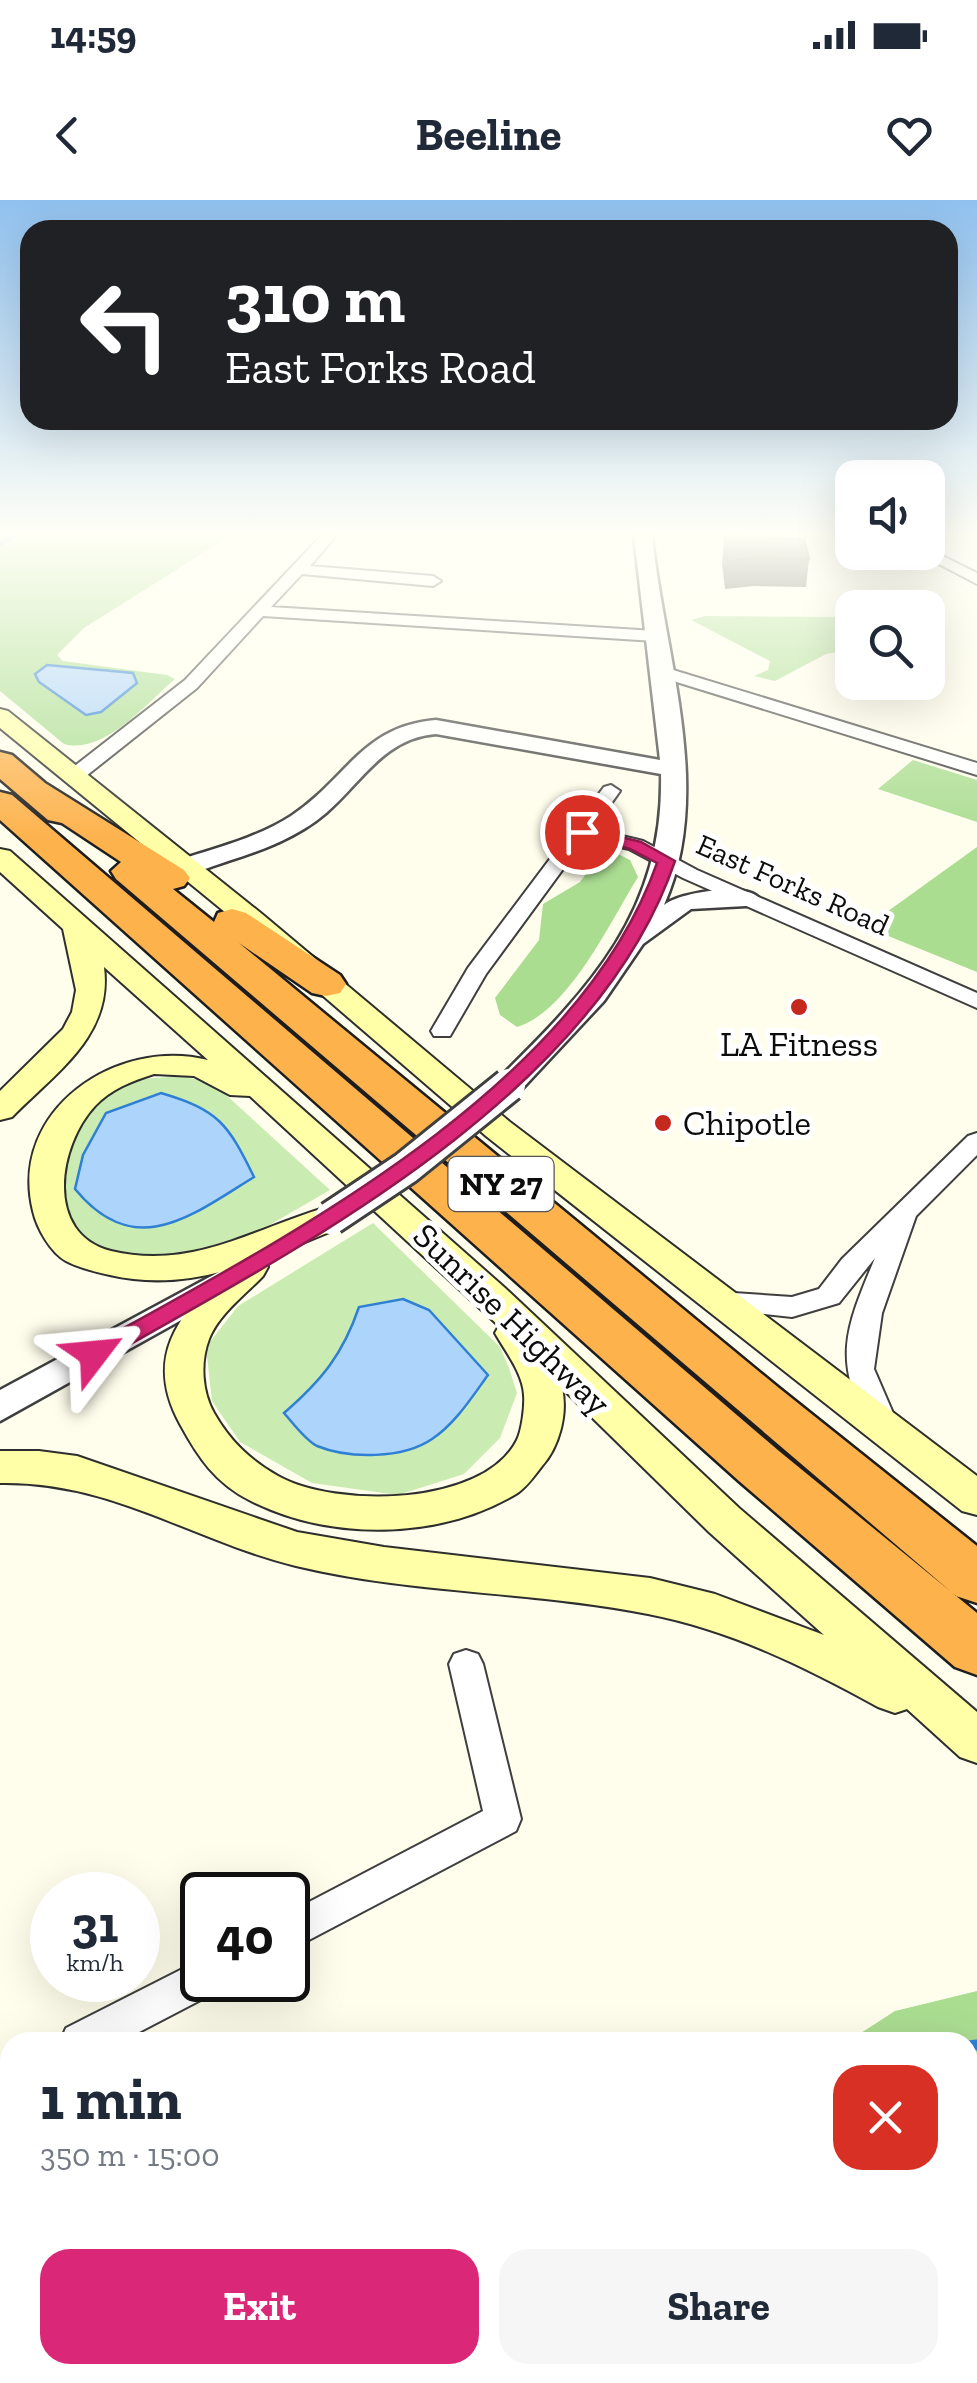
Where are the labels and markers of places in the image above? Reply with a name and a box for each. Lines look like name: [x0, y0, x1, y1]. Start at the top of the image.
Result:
pin: [540, 790, 625, 875]
marker: LA Fitness: [788, 996, 810, 1018]
place label: LA Fitness: [720, 1023, 878, 1065]
place label: Chipotle: [683, 1102, 811, 1144]
marker: Chipotle: [652, 1112, 674, 1134]

